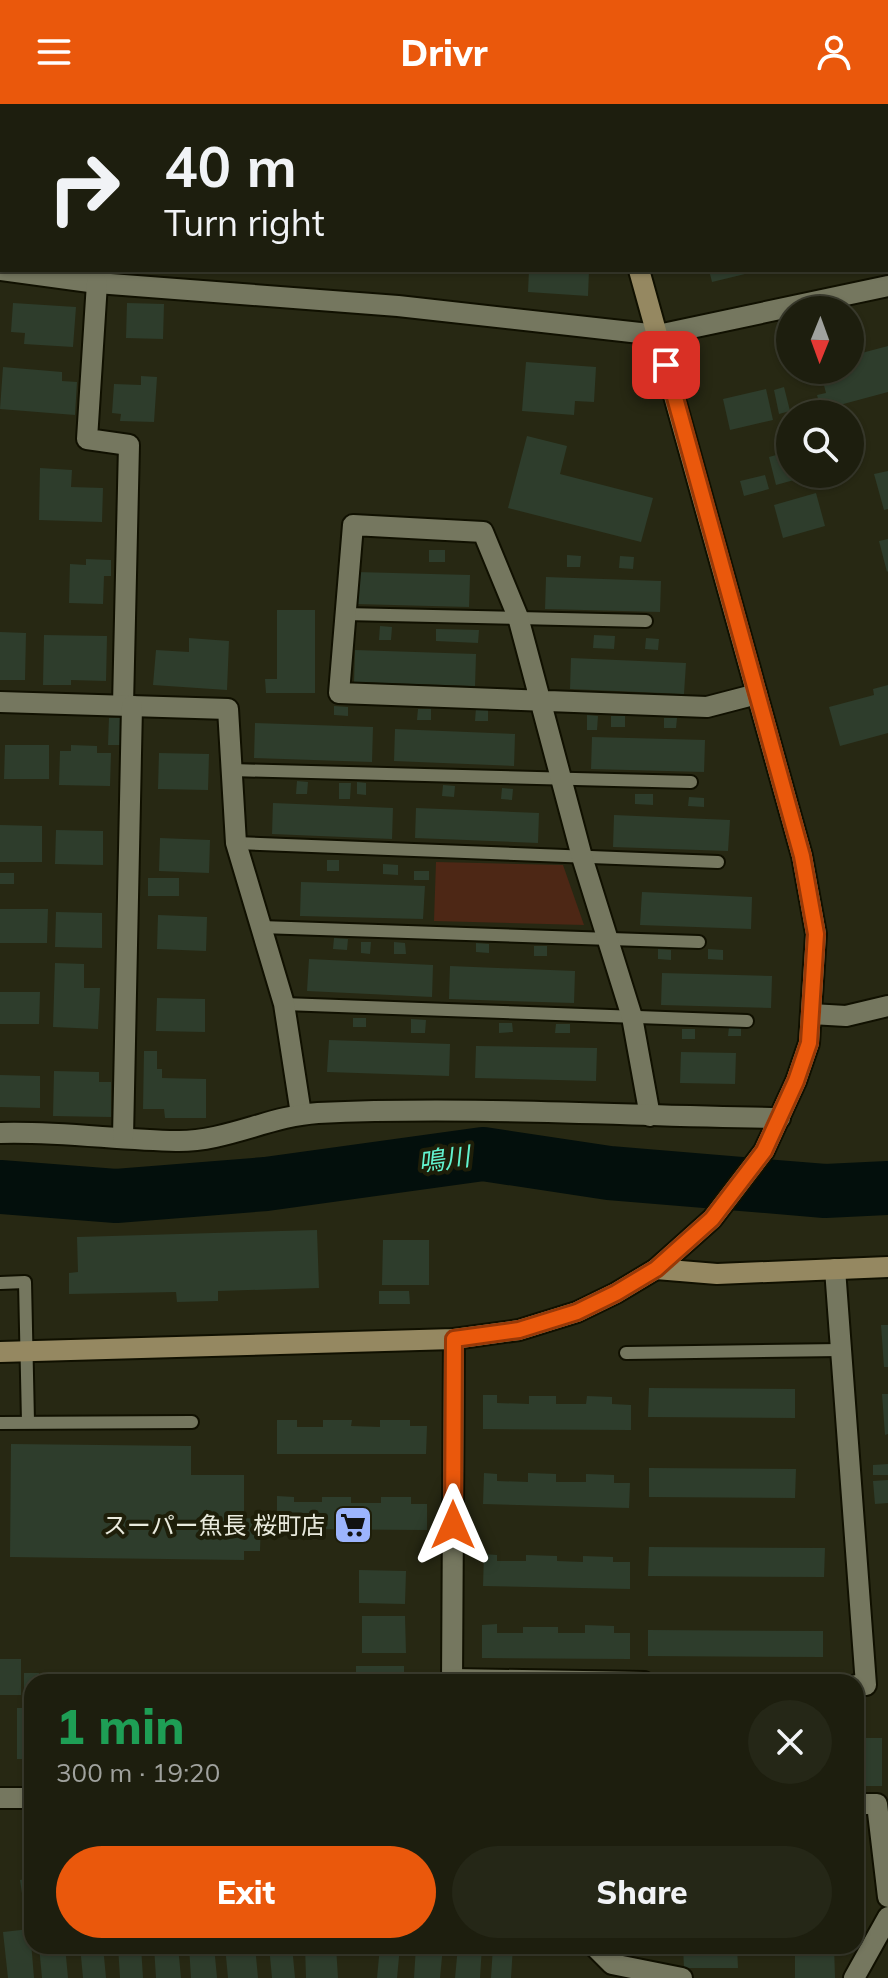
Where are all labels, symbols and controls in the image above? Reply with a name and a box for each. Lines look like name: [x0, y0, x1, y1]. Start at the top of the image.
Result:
icon: menu: [32, 30, 76, 74]
text: Drivr: [400, 30, 488, 75]
icon: person: [812, 30, 856, 74]
text: 40 m: [164, 131, 297, 201]
icon: right: [32, 136, 136, 240]
text: Turn right: [164, 200, 325, 245]
north arrow: [776, 296, 864, 384]
map controls: [776, 296, 864, 488]
pin: [632, 331, 700, 399]
icon: arrive: [644, 343, 688, 387]
button: search: [776, 400, 864, 488]
water label: 鳴川: [416, 1139, 475, 1179]
position arrow: [411, 1483, 495, 1567]
supermarket icon: スーパー魚長 桜町店: [332, 1504, 374, 1546]
place label: スーパー魚長 桜町店: [103, 1510, 325, 1540]
text: 1 min: [56, 1696, 185, 1756]
button: close: [748, 1700, 832, 1784]
text: 300 m · 19:20: [56, 1756, 220, 1789]
button: Exit: [56, 1846, 436, 1938]
button: Share: [452, 1846, 832, 1938]

